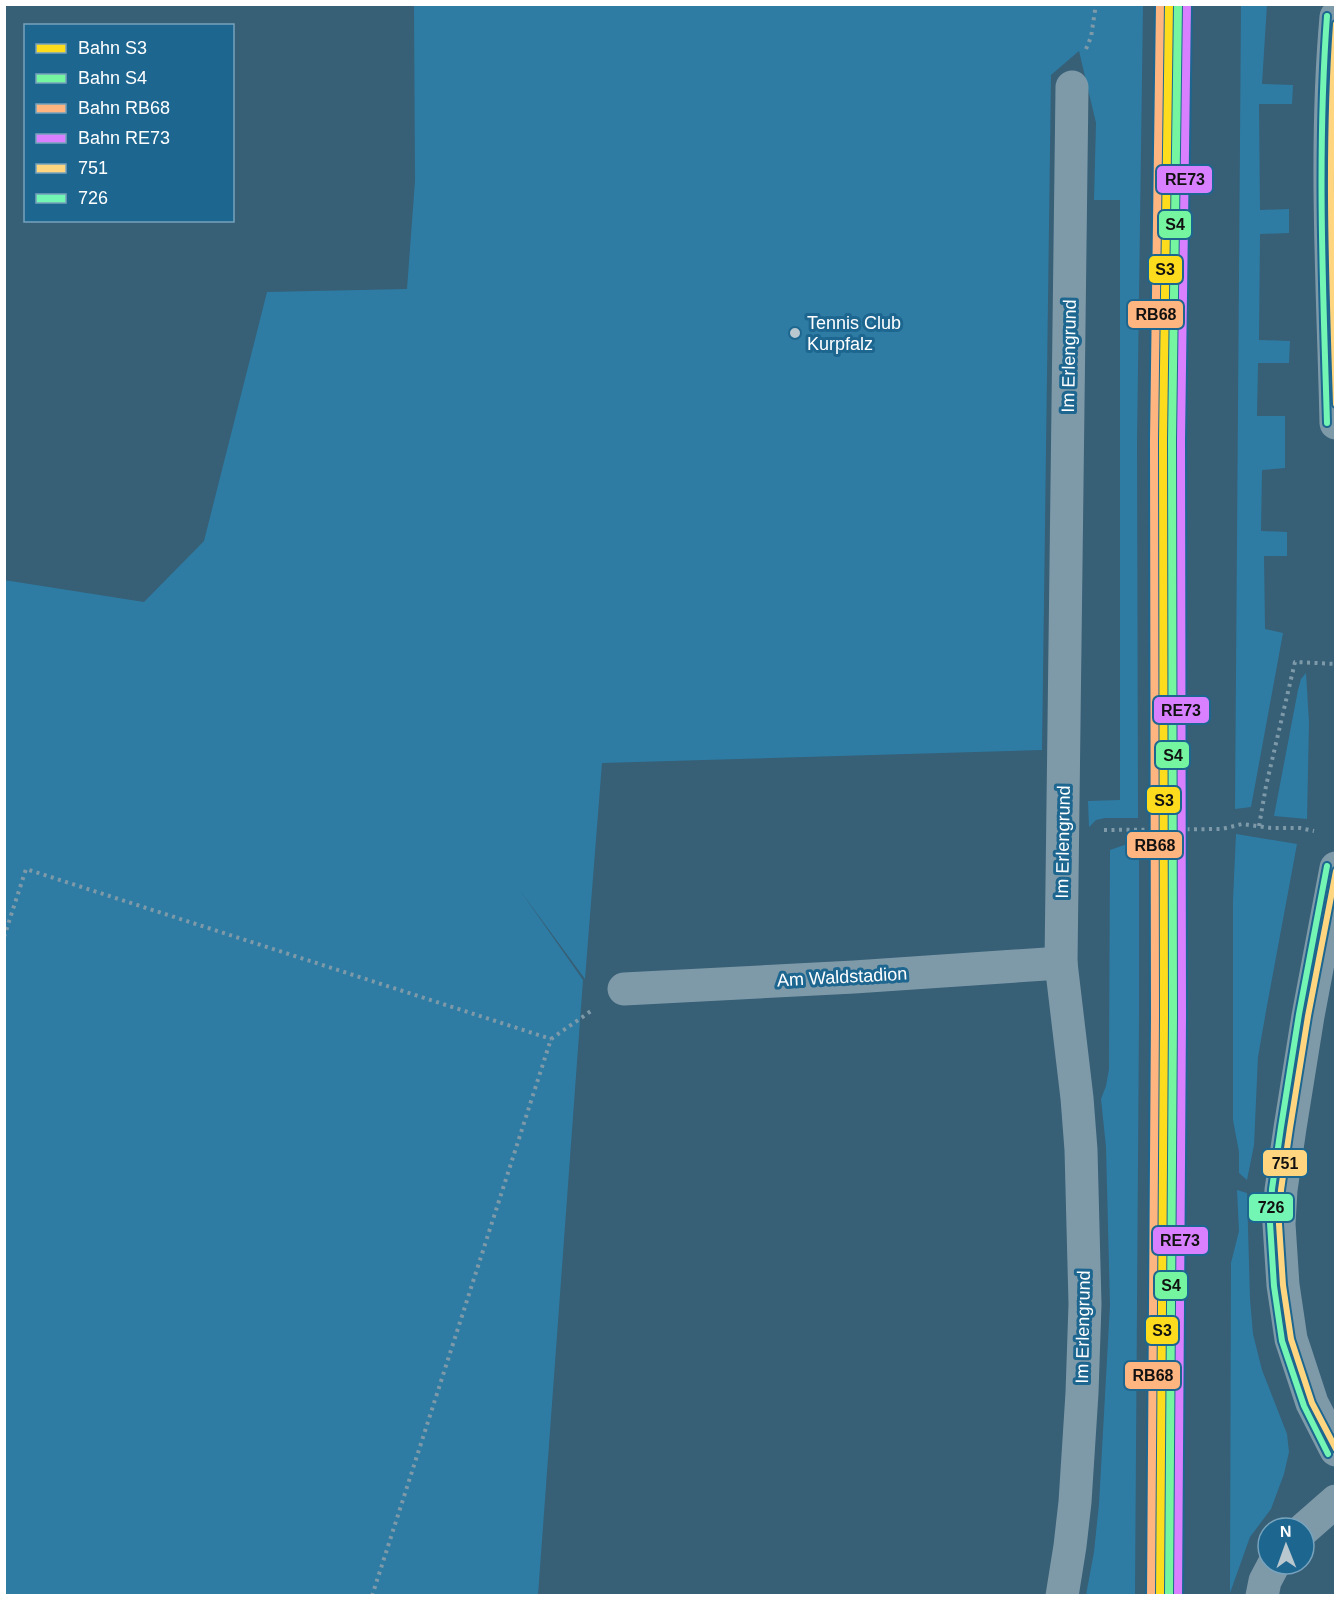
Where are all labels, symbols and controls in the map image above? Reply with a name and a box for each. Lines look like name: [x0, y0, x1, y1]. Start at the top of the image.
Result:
legend: [24, 24, 234, 222]
text: Bahn S3: [78, 38, 147, 58]
text: Bahn S4: [78, 68, 147, 88]
text: Bahn RB68: [78, 98, 170, 118]
text: Bahn RE73: [78, 128, 170, 148]
text: 751: [78, 158, 108, 178]
line badge: RE73: [1156, 165, 1213, 194]
text: RE73: [1165, 171, 1205, 188]
text: 726: [78, 188, 108, 208]
line badge: S4: [1158, 210, 1192, 239]
text: S4: [1165, 216, 1185, 233]
line badge: S3: [1148, 255, 1183, 284]
text: S3: [1155, 261, 1175, 278]
street label: Im Erlengrund: [1058, 299, 1080, 413]
line badge: RB68: [1127, 300, 1184, 329]
text: RB68: [1136, 306, 1177, 323]
place label: Tennis Club Kurpfalz: [807, 313, 901, 354]
marker: Tennis Club Kurpfalz: [788, 326, 802, 340]
line badge: RE73: [1153, 696, 1210, 724]
text: RE73: [1161, 702, 1201, 719]
line badge: S4: [1155, 741, 1190, 769]
text: S4: [1163, 747, 1183, 764]
street label: Im Erlengrund: [1052, 785, 1074, 899]
line badge: S3: [1146, 786, 1181, 814]
text: S3: [1154, 792, 1174, 809]
line badge: RB68: [1126, 831, 1183, 859]
text: RB68: [1135, 837, 1176, 854]
street label: Am Waldstadion: [776, 964, 908, 990]
line badge: 751: [1262, 1149, 1308, 1177]
text: 751: [1272, 1155, 1298, 1172]
line badge: 726: [1248, 1193, 1294, 1222]
text: 726: [1258, 1199, 1284, 1216]
line badge: RE73: [1152, 1226, 1209, 1255]
text: RE73: [1160, 1232, 1200, 1249]
street label: Im Erlengrund: [1072, 1270, 1094, 1384]
line badge: S4: [1154, 1271, 1188, 1300]
text: S4: [1161, 1277, 1181, 1294]
line badge: S3: [1145, 1316, 1179, 1345]
text: S3: [1152, 1322, 1172, 1339]
line badge: RB68: [1124, 1361, 1181, 1390]
text: RB68: [1133, 1367, 1174, 1384]
north arrow: [1256, 1516, 1316, 1576]
text: N: [1280, 1523, 1292, 1540]

